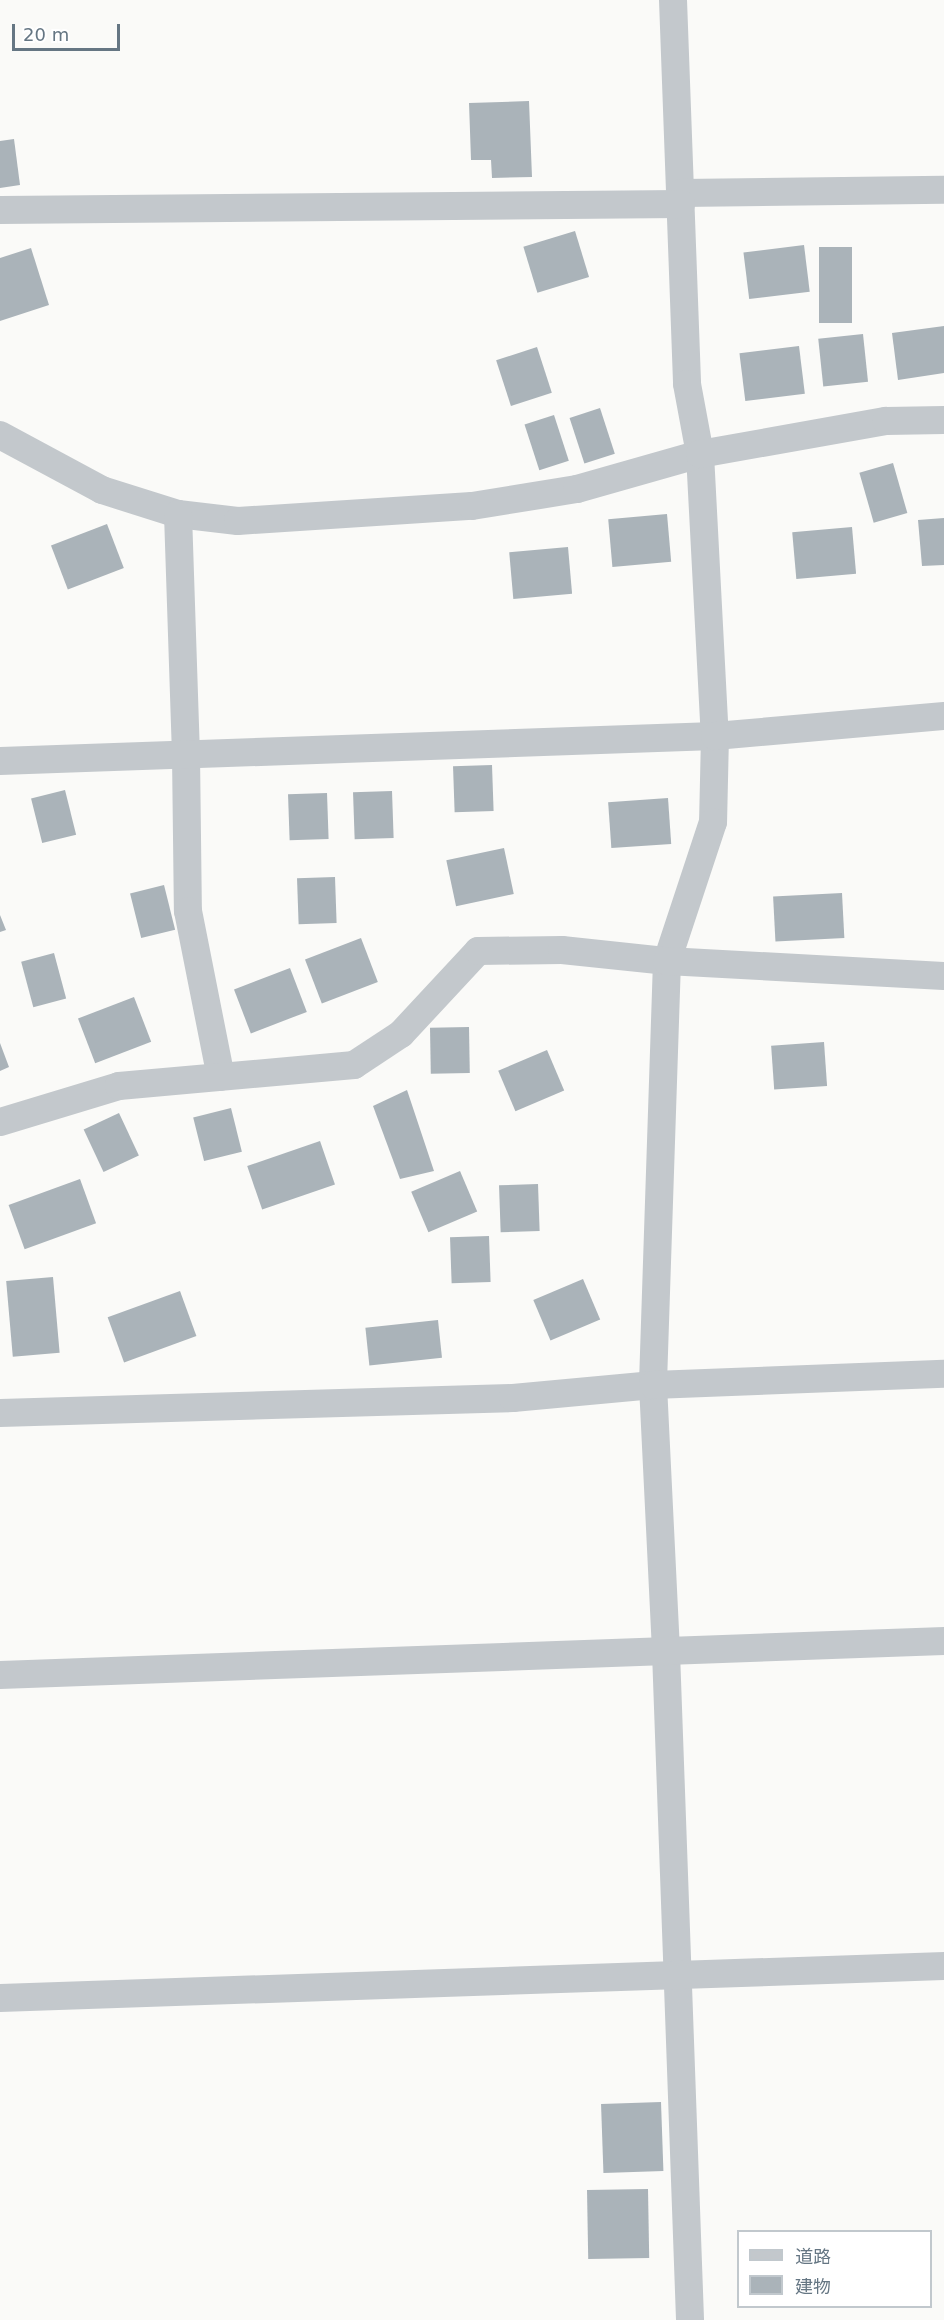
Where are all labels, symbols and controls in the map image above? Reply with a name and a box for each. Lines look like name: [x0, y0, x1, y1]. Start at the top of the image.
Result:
scale bar: [15, 12, 123, 50]
text: 20 m: [23, 24, 69, 45]
legend: [737, 2230, 932, 2308]
text: 道路: [795, 2246, 831, 2267]
text: 建物: [795, 2276, 831, 2297]

